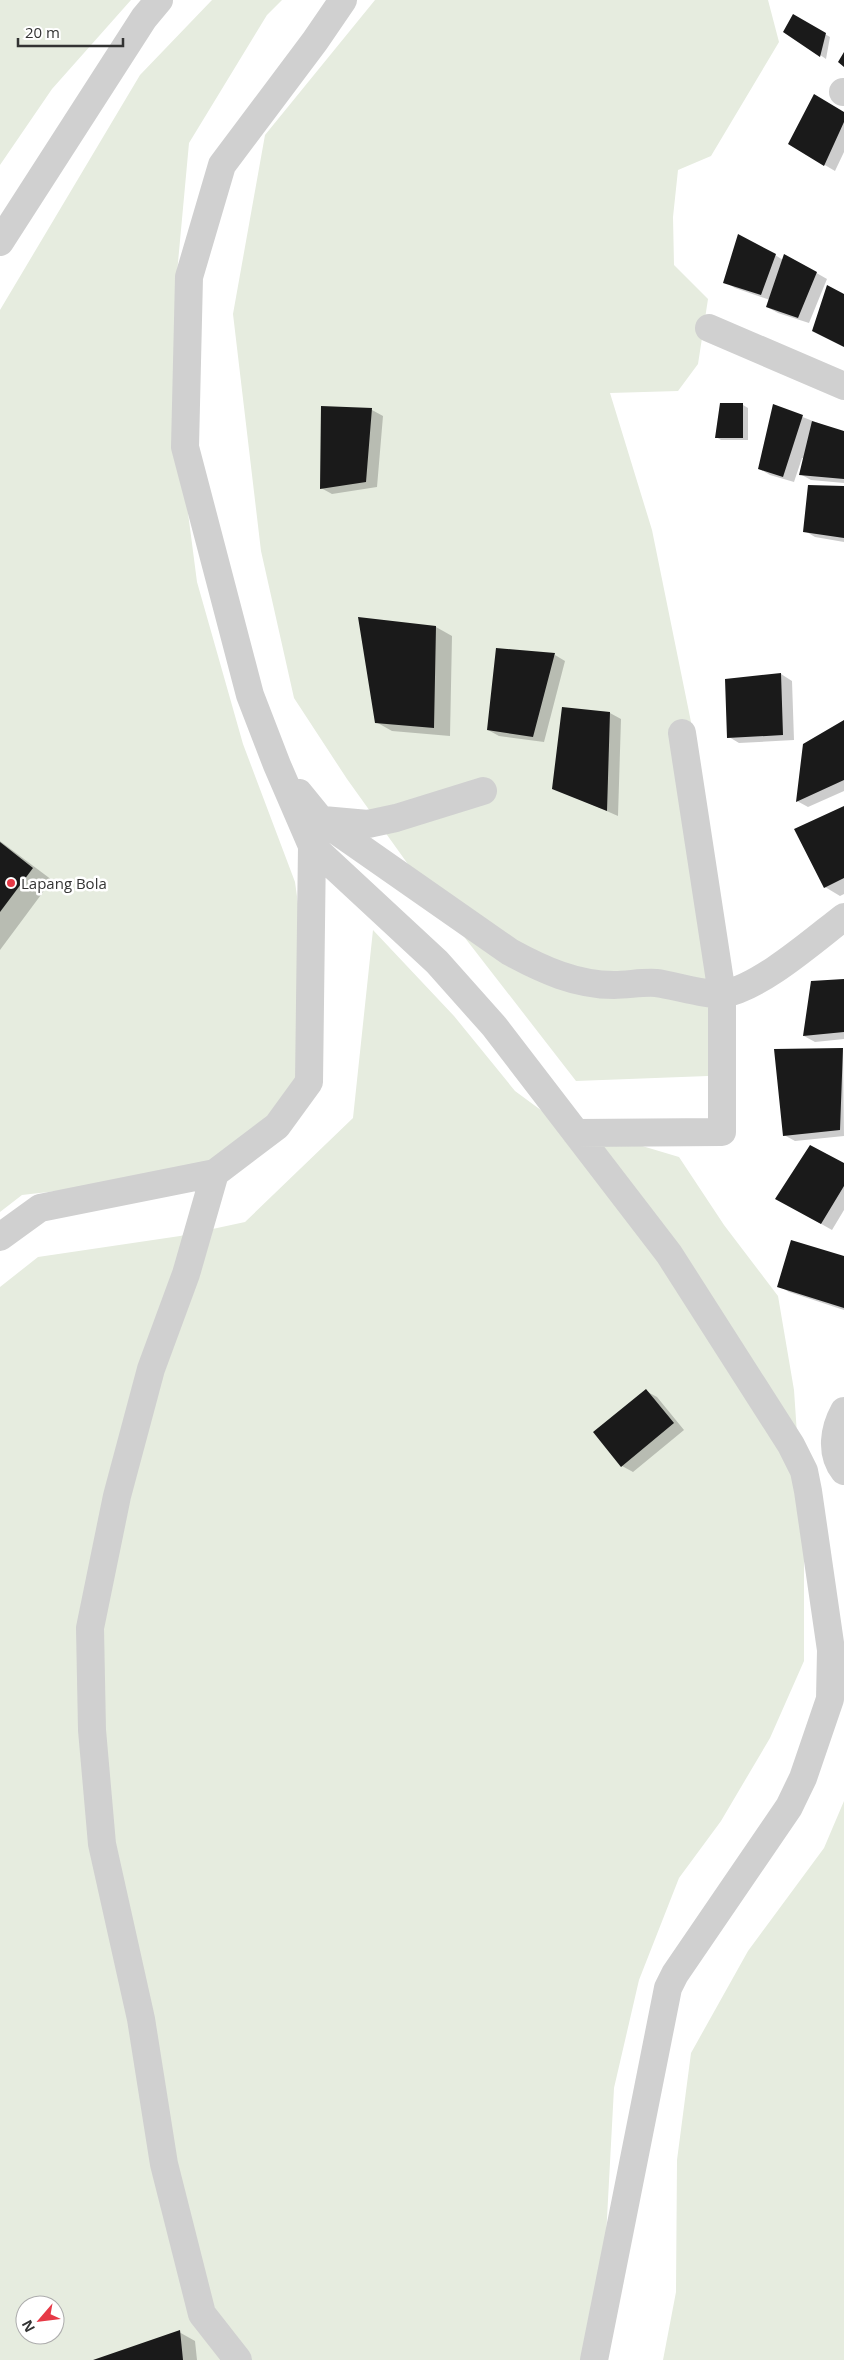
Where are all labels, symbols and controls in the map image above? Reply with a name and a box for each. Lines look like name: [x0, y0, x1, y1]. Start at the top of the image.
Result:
scale bar: [18, 15, 122, 47]
text: 20 m: [25, 22, 60, 42]
place label: Lapang Bola: [21, 873, 107, 893]
marker: Lapang Bola: [5, 877, 17, 889]
north arrow: [15, 2295, 65, 2345]
text: N: [17, 2317, 39, 2336]

